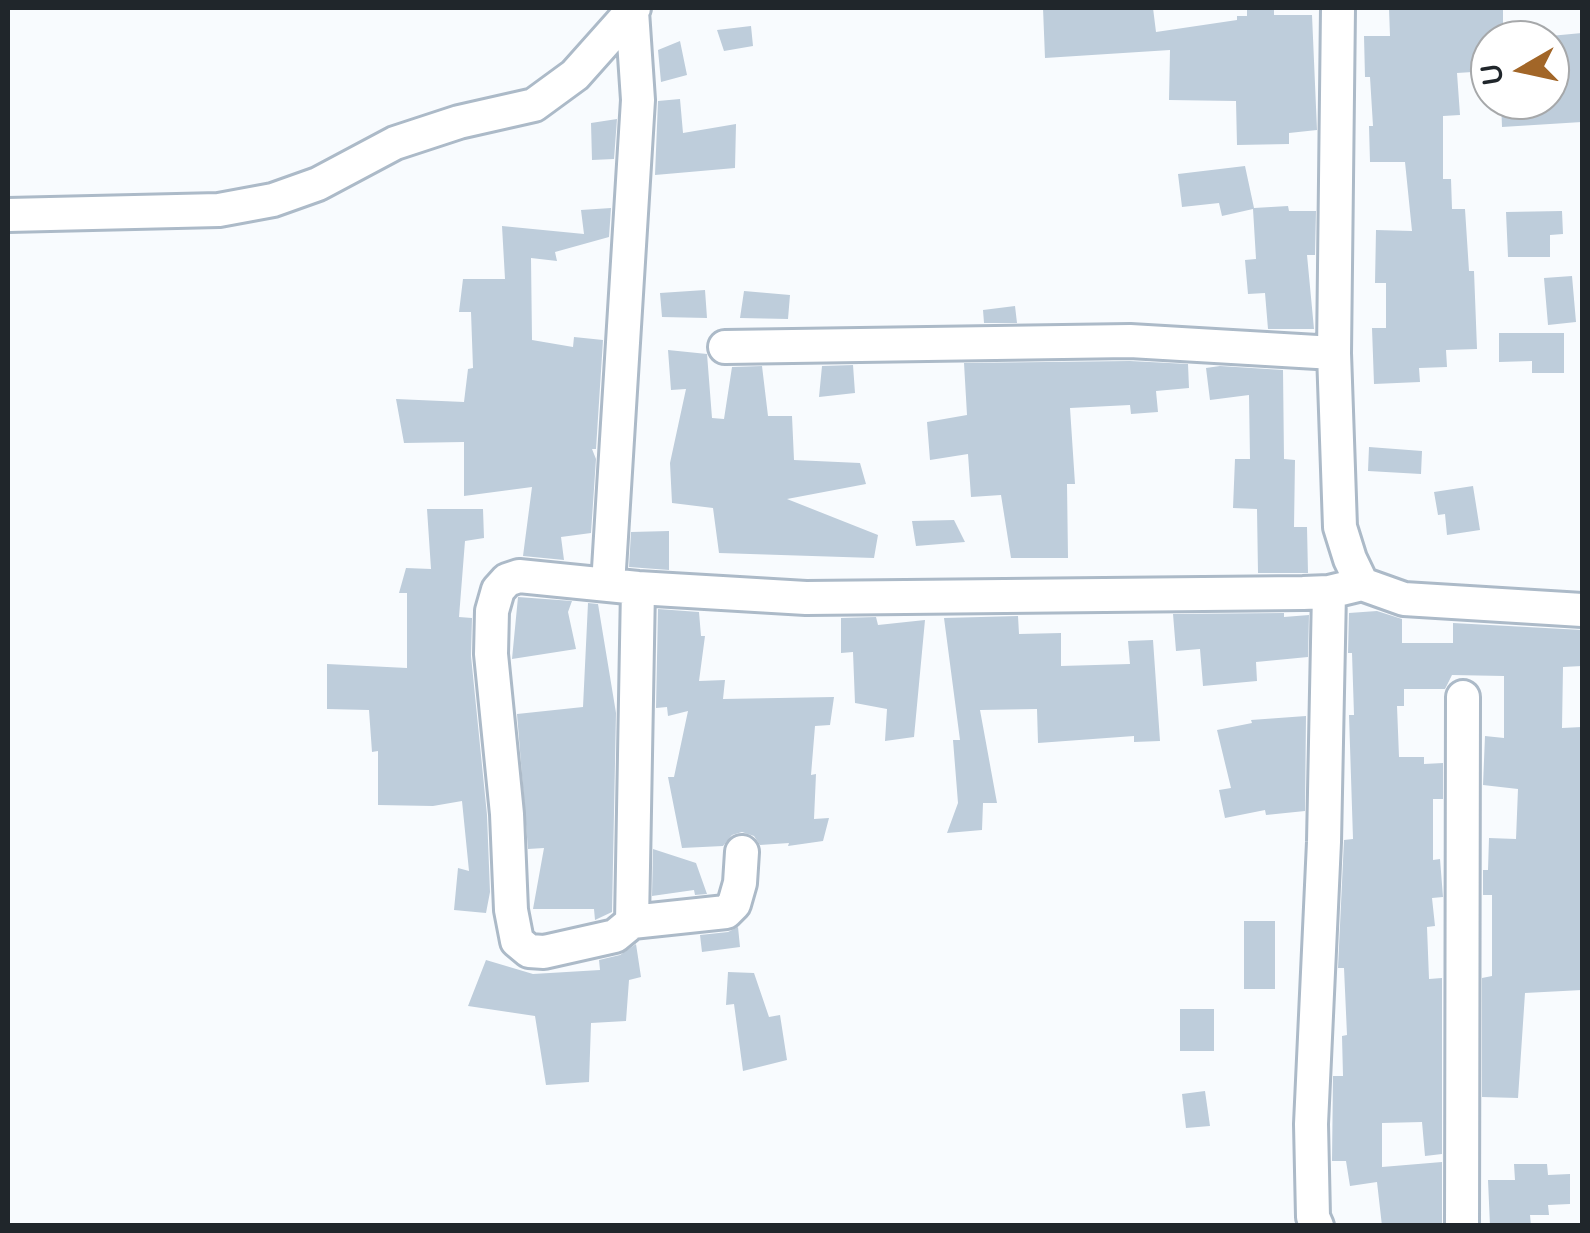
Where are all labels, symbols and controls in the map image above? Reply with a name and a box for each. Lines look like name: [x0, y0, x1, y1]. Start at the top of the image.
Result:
north arrow: [1470, 20, 1570, 120]
text: U: [1474, 61, 1511, 88]

